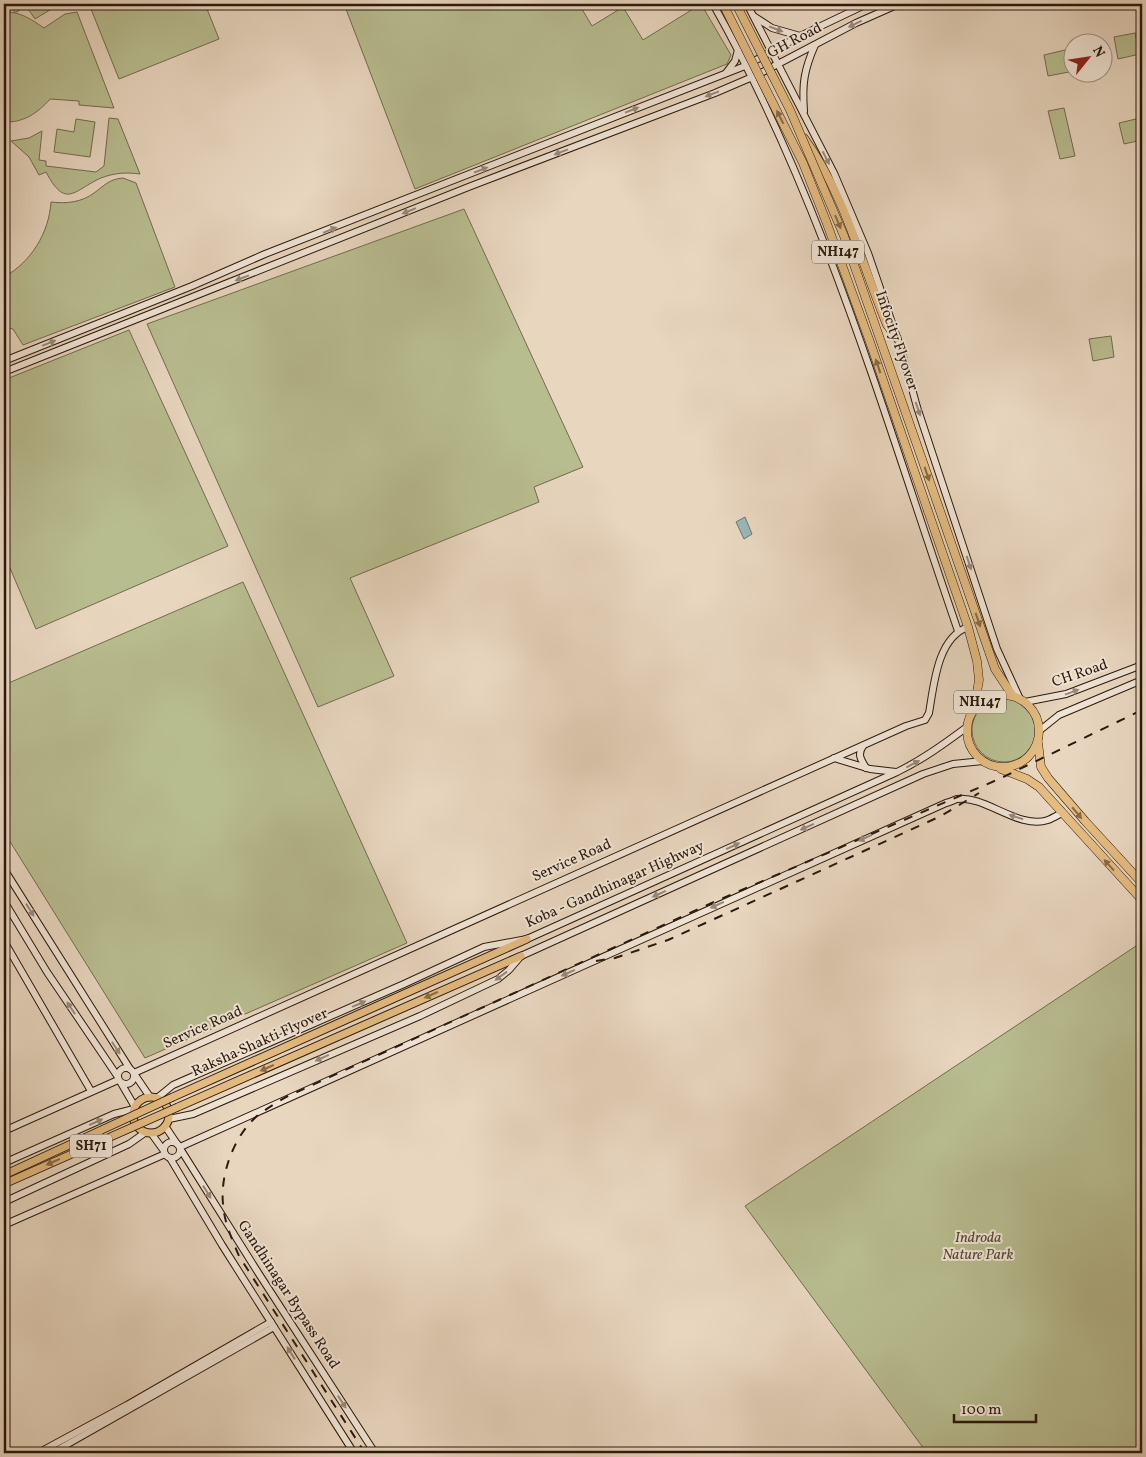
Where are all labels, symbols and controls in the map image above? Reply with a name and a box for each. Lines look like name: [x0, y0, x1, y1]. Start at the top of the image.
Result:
street label: GH Road: [764, 18, 826, 64]
one-way arrow: [848, 20, 862, 28]
one-way arrow: [769, 25, 784, 33]
north arrow: [1064, 32, 1114, 82]
text: N: [1087, 43, 1109, 61]
one-way arrow: [704, 90, 719, 98]
one-way arrow: [625, 106, 639, 114]
one-way arrow: [776, 110, 784, 124]
one-way arrow: [553, 149, 568, 156]
one-way arrow: [822, 151, 830, 165]
one-way arrow: [474, 165, 488, 173]
one-way arrow: [401, 207, 416, 215]
one-way arrow: [834, 215, 842, 230]
one-way arrow: [322, 225, 337, 233]
road number: NH147: [812, 240, 864, 264]
one-way arrow: [234, 274, 249, 282]
street label: Infocity Flyover: [869, 288, 923, 394]
one-way arrow: [42, 338, 56, 346]
one-way arrow: [874, 358, 881, 373]
one-way arrow: [915, 401, 922, 416]
one-way arrow: [923, 467, 931, 482]
one-way arrow: [965, 556, 973, 571]
one-way arrow: [974, 613, 982, 628]
street label: CH Road: [1049, 655, 1111, 693]
one-way arrow: [1065, 688, 1080, 695]
road number: NH147: [954, 690, 1006, 714]
one-way arrow: [906, 760, 920, 768]
one-way arrow: [1072, 806, 1083, 819]
one-way arrow: [1008, 812, 1023, 820]
one-way arrow: [800, 823, 814, 831]
street label: Service Road: [529, 834, 615, 888]
one-way arrow: [857, 834, 872, 843]
street label: Koba - Gandhinagar Highway: [522, 836, 708, 934]
one-way arrow: [726, 841, 740, 849]
one-way arrow: [1103, 859, 1115, 871]
one-way arrow: [652, 890, 666, 898]
one-way arrow: [709, 901, 724, 910]
one-way arrow: [25, 904, 35, 917]
one-way arrow: [561, 968, 576, 977]
one-way arrow: [494, 971, 508, 981]
one-way arrow: [424, 992, 438, 1000]
one-way arrow: [352, 999, 366, 1007]
one-way arrow: [66, 1001, 76, 1014]
street label: Service Road: [160, 1001, 246, 1055]
street label: Raksha Shakti Flyover: [188, 1003, 332, 1083]
one-way arrow: [111, 1041, 121, 1055]
one-way arrow: [315, 1055, 329, 1063]
one-way arrow: [260, 1065, 274, 1073]
one-way arrow: [89, 1118, 103, 1126]
road number: SH71: [70, 1134, 112, 1158]
one-way arrow: [46, 1159, 60, 1167]
one-way arrow: [202, 1185, 211, 1198]
street label: Gandhinagar Bypass Road: [232, 1217, 344, 1373]
park label: Indroda Nature Park: [943, 1228, 1013, 1266]
one-way arrow: [286, 1346, 295, 1360]
scale bar: [954, 1392, 1036, 1424]
one-way arrow: [337, 1395, 347, 1408]
text: 100 m: [961, 1400, 1001, 1421]

